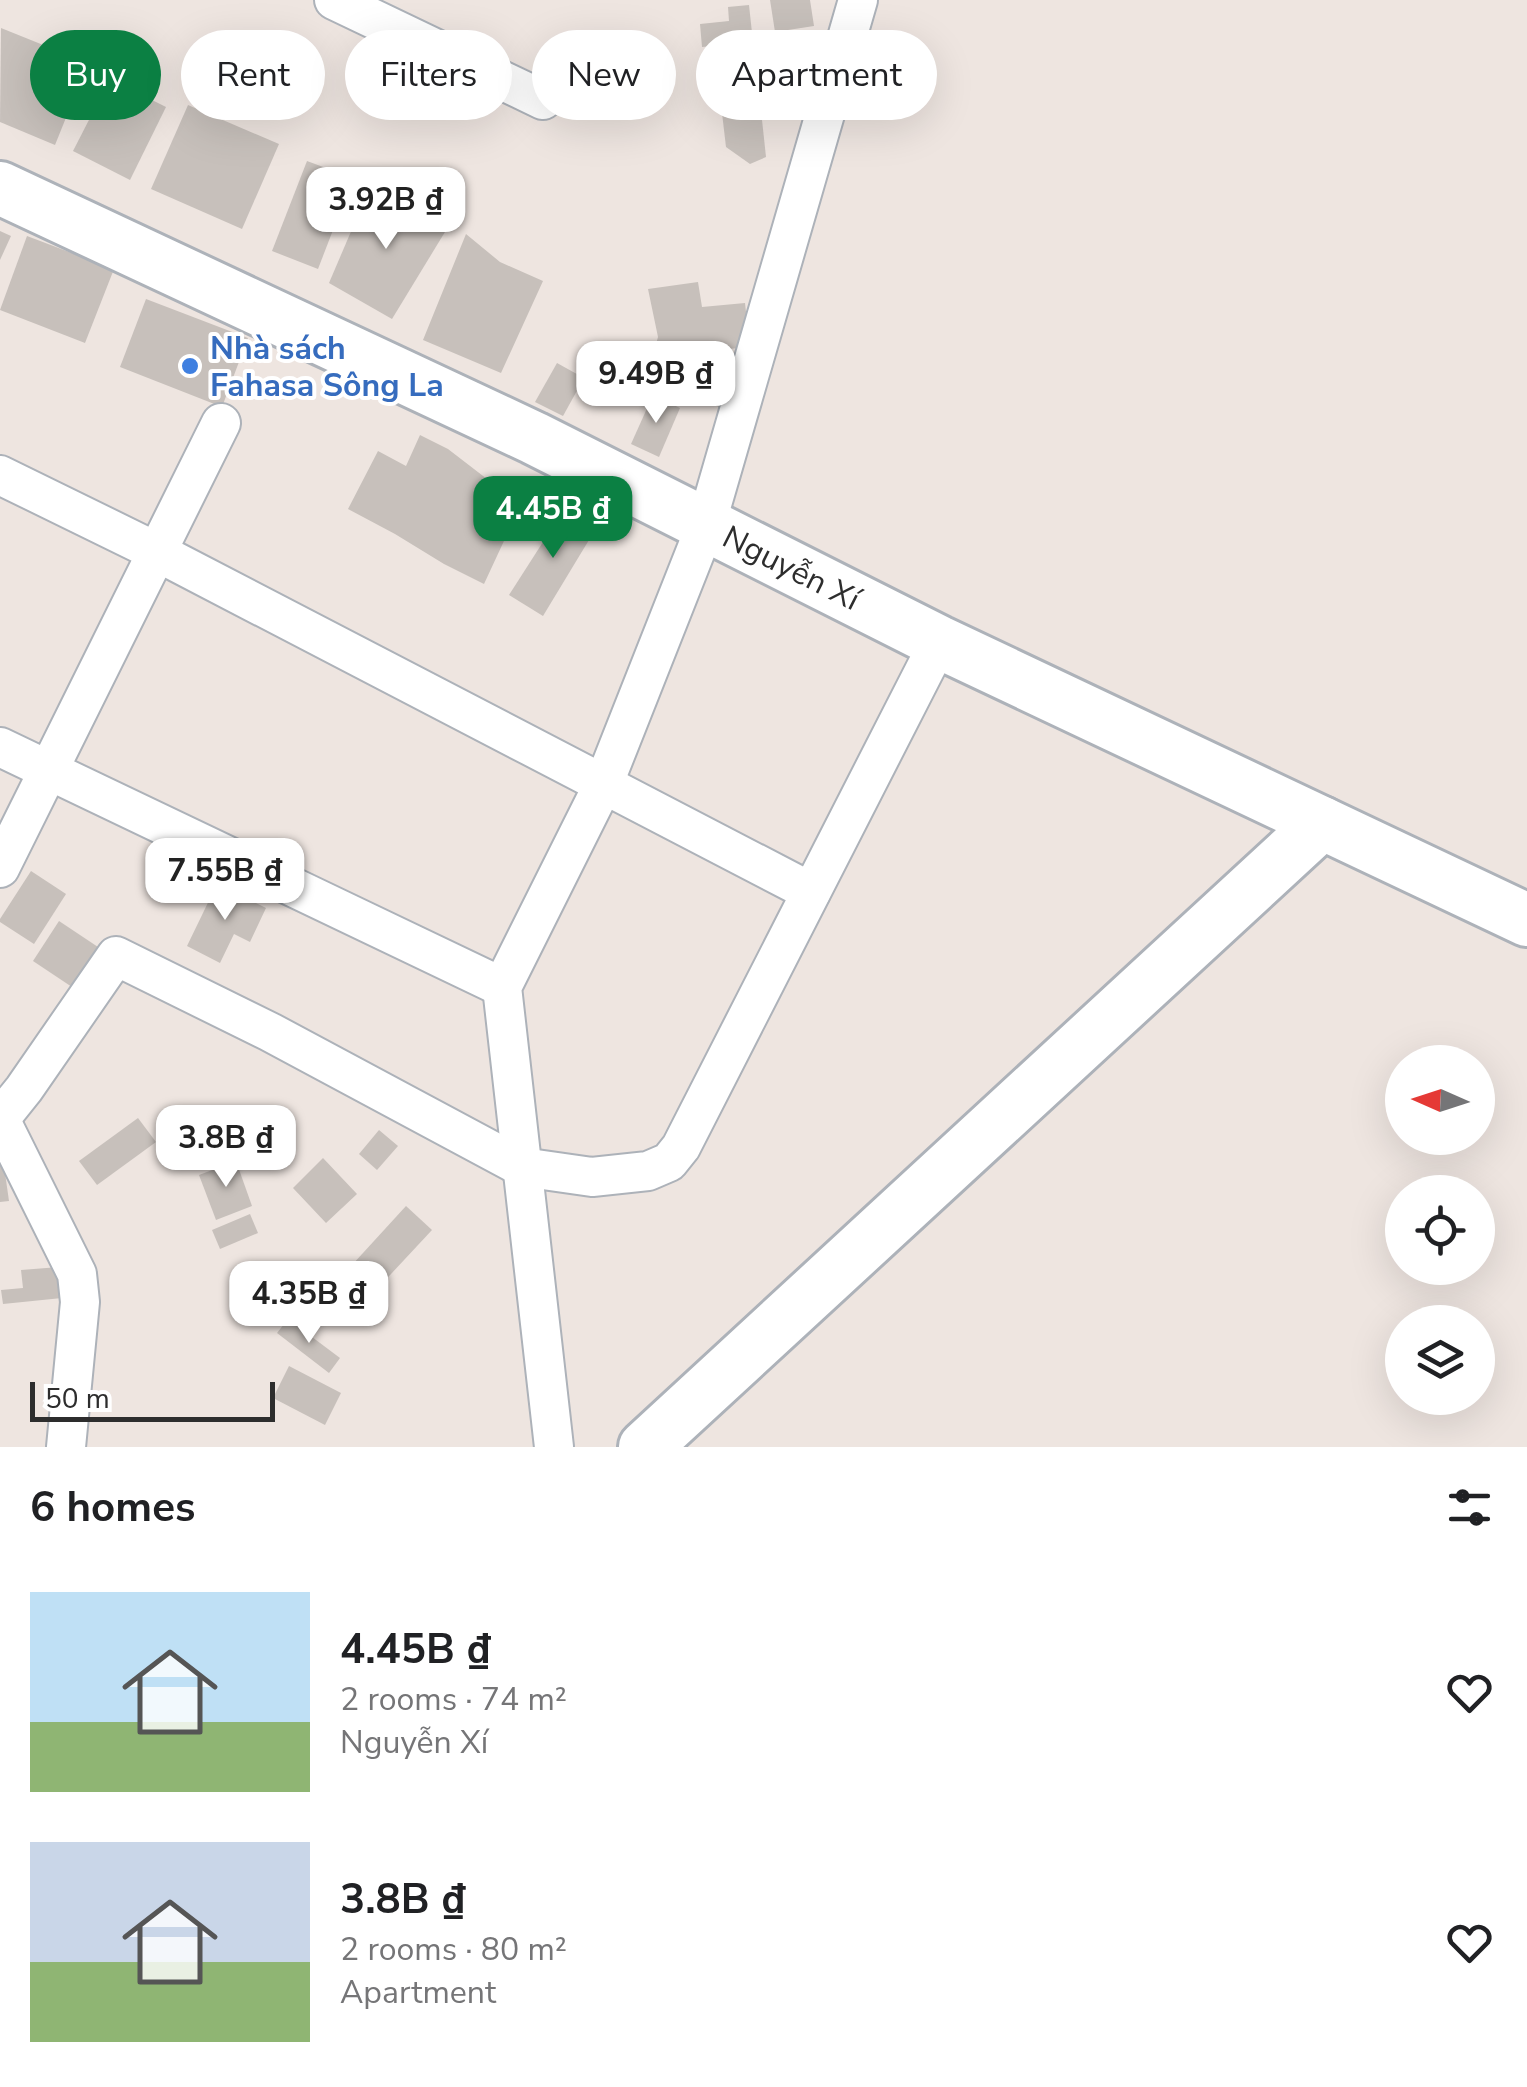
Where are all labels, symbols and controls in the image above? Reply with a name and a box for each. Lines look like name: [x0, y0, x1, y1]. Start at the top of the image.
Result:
chip: Buy: [30, 30, 161, 120]
chip: Rent: [181, 30, 325, 120]
chip: Filters: [345, 30, 512, 120]
chip: New: [532, 30, 676, 120]
chip: Apartment: [696, 30, 937, 120]
pin: 3.92B ₫: [294, 167, 478, 252]
text: 3.92B ₫: [328, 178, 444, 221]
place label: Nhà sách Fahasa Sông La: [210, 327, 444, 407]
pin: 9.49B ₫: [564, 341, 748, 426]
text: 9.49B ₫: [598, 352, 714, 395]
marker: Nhà sách Fahasa Sông La: [179, 355, 201, 377]
pin: 4.45B ₫: [461, 476, 645, 561]
text: 4.45B ₫: [495, 487, 611, 530]
street label: Nguyễn Xí: [715, 516, 869, 621]
pin: 7.55B ₫: [133, 838, 317, 923]
text: 7.55B ₫: [167, 849, 283, 892]
north arrow: [1385, 1045, 1495, 1155]
map controls: [1385, 1045, 1495, 1415]
pin: 3.8B ₫: [145, 1105, 307, 1190]
text: 3.8B ₫: [178, 1116, 274, 1159]
button: locate: [1385, 1175, 1495, 1285]
pin: 4.35B ₫: [217, 1261, 401, 1346]
text: 4.35B ₫: [251, 1272, 367, 1315]
button: layers: [1385, 1305, 1495, 1415]
scale bar: [30, 1377, 275, 1422]
text: 50 m: [45, 1380, 110, 1418]
text: 6 homes: [30, 1479, 195, 1536]
icon: filters: [1442, 1480, 1497, 1535]
text: 4.45B ₫: [340, 1621, 491, 1678]
icon: home: [110, 1632, 230, 1752]
icon: heart: [1442, 1665, 1497, 1720]
text: 2 rooms · 74 m²: [340, 1678, 567, 1721]
text: Nguyễn Xí: [340, 1721, 488, 1764]
text: 3.8B ₫: [340, 1871, 466, 1928]
icon: home: [110, 1882, 230, 2002]
icon: heart: [1442, 1915, 1497, 1970]
text: 2 rooms · 80 m²: [340, 1928, 567, 1971]
text: Apartment: [340, 1971, 496, 2014]

